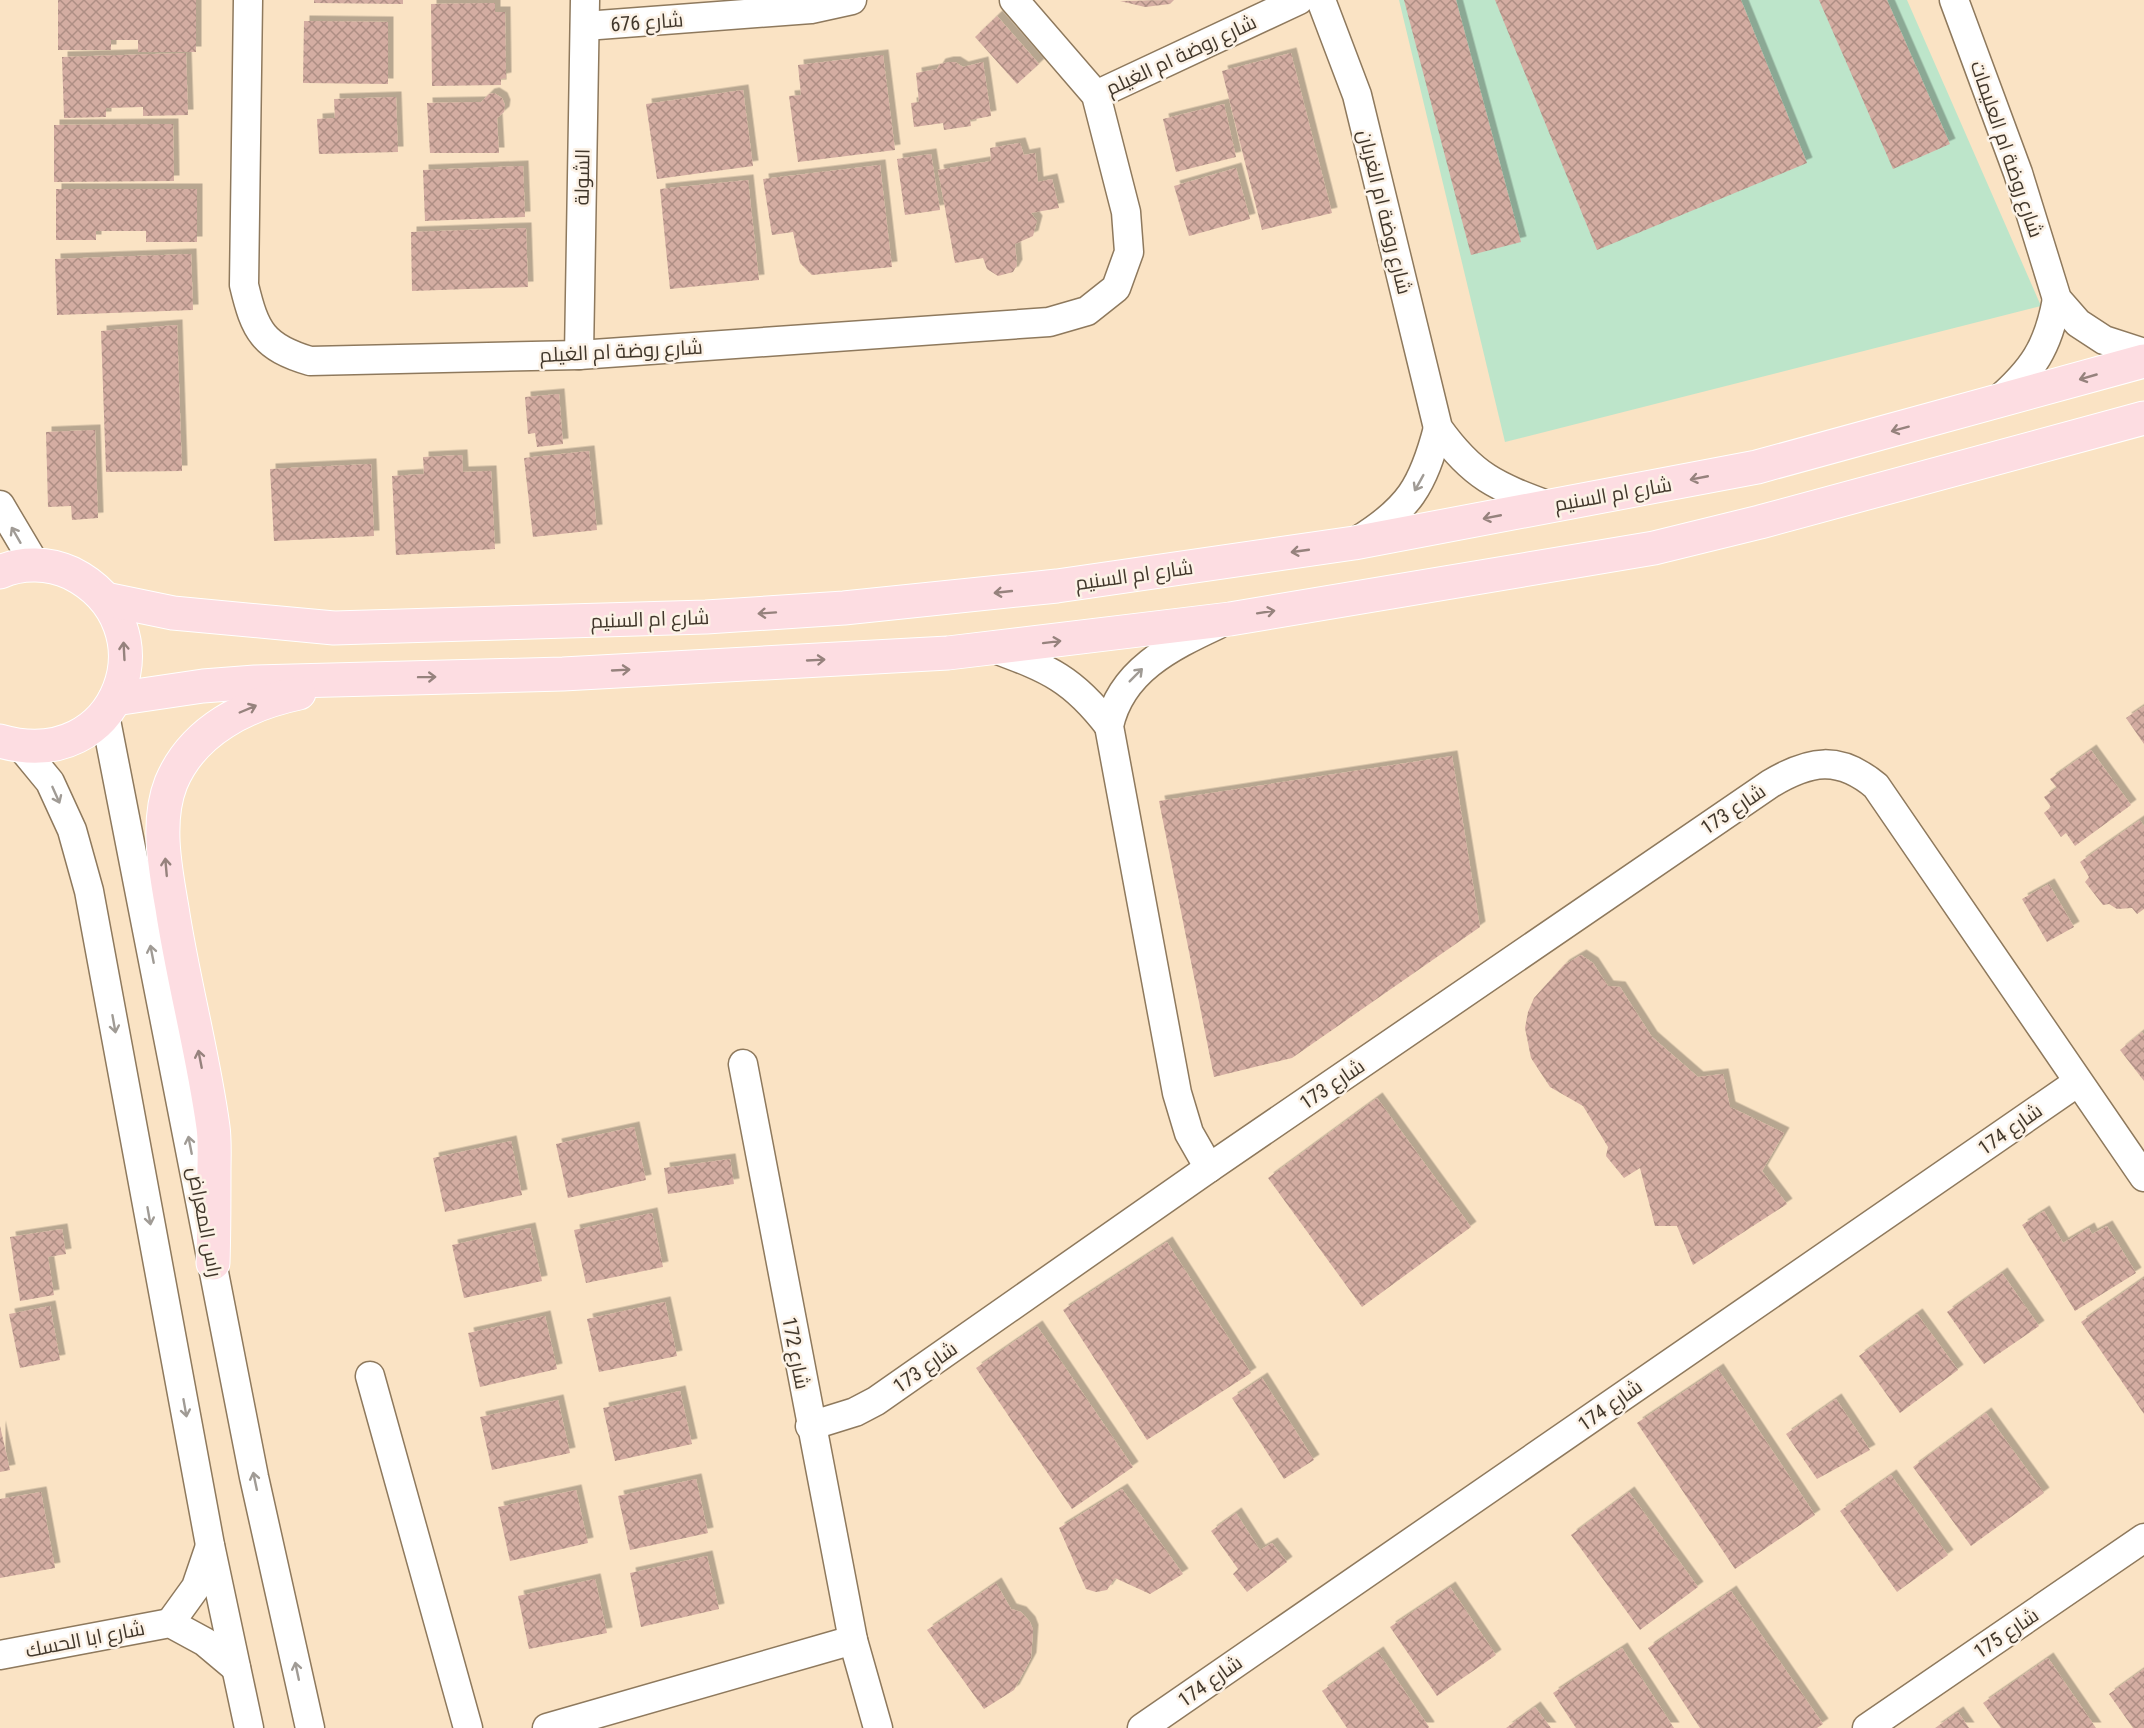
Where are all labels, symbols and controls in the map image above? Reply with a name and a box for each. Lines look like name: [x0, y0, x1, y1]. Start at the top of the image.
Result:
street label: شارع 676: [610, 7, 684, 39]
street label: شارع روضة ام الغيلم: [1102, 10, 1261, 102]
street label: شارع روضة ام العليمات: [1964, 57, 2049, 241]
street label: شارع روضة ام الغربان: [1351, 127, 1417, 297]
street label: الشولة: [570, 148, 594, 206]
street label: شارع روضة ام الغيلم: [539, 335, 703, 369]
one-way arrow: [2079, 372, 2098, 384]
one-way arrow: [1891, 424, 1910, 436]
street label: شارع ام السنيم: [1552, 472, 1674, 518]
one-way arrow: [1690, 473, 1709, 484]
one-way arrow: [1413, 474, 1425, 491]
one-way arrow: [1483, 512, 1503, 523]
one-way arrow: [10, 527, 22, 544]
one-way arrow: [1291, 545, 1311, 556]
street label: شارع ام السنيم: [1073, 555, 1195, 597]
one-way arrow: [994, 587, 1014, 598]
street label: شارع ام السنيم: [590, 605, 710, 635]
one-way arrow: [1256, 607, 1276, 618]
one-way arrow: [758, 608, 778, 619]
one-way arrow: [1042, 636, 1062, 647]
one-way arrow: [118, 641, 129, 661]
one-way arrow: [805, 654, 825, 665]
one-way arrow: [611, 665, 631, 676]
one-way arrow: [1129, 668, 1144, 682]
one-way arrow: [417, 671, 437, 682]
one-way arrow: [239, 703, 257, 714]
street label: شارع 173: [1696, 779, 1771, 841]
one-way arrow: [51, 786, 62, 804]
one-way arrow: [160, 857, 171, 877]
one-way arrow: [146, 944, 157, 964]
one-way arrow: [109, 1014, 120, 1033]
one-way arrow: [194, 1049, 205, 1069]
street label: شارع 173: [1295, 1054, 1370, 1116]
street label: شارع 174: [1973, 1098, 2048, 1161]
one-way arrow: [184, 1136, 195, 1155]
street label: راس المعراض: [182, 1165, 227, 1279]
one-way arrow: [144, 1205, 155, 1225]
street label: شارع 172: [775, 1315, 815, 1391]
street label: شارع 173: [888, 1336, 963, 1399]
street label: شارع 174: [1573, 1374, 1648, 1437]
one-way arrow: [180, 1397, 191, 1417]
one-way arrow: [249, 1471, 260, 1491]
street label: شارع 175: [1969, 1603, 2044, 1665]
street label: شارع ابا الحسك: [23, 1616, 147, 1664]
street label: شارع 174: [1173, 1650, 1248, 1713]
one-way arrow: [291, 1662, 302, 1681]

